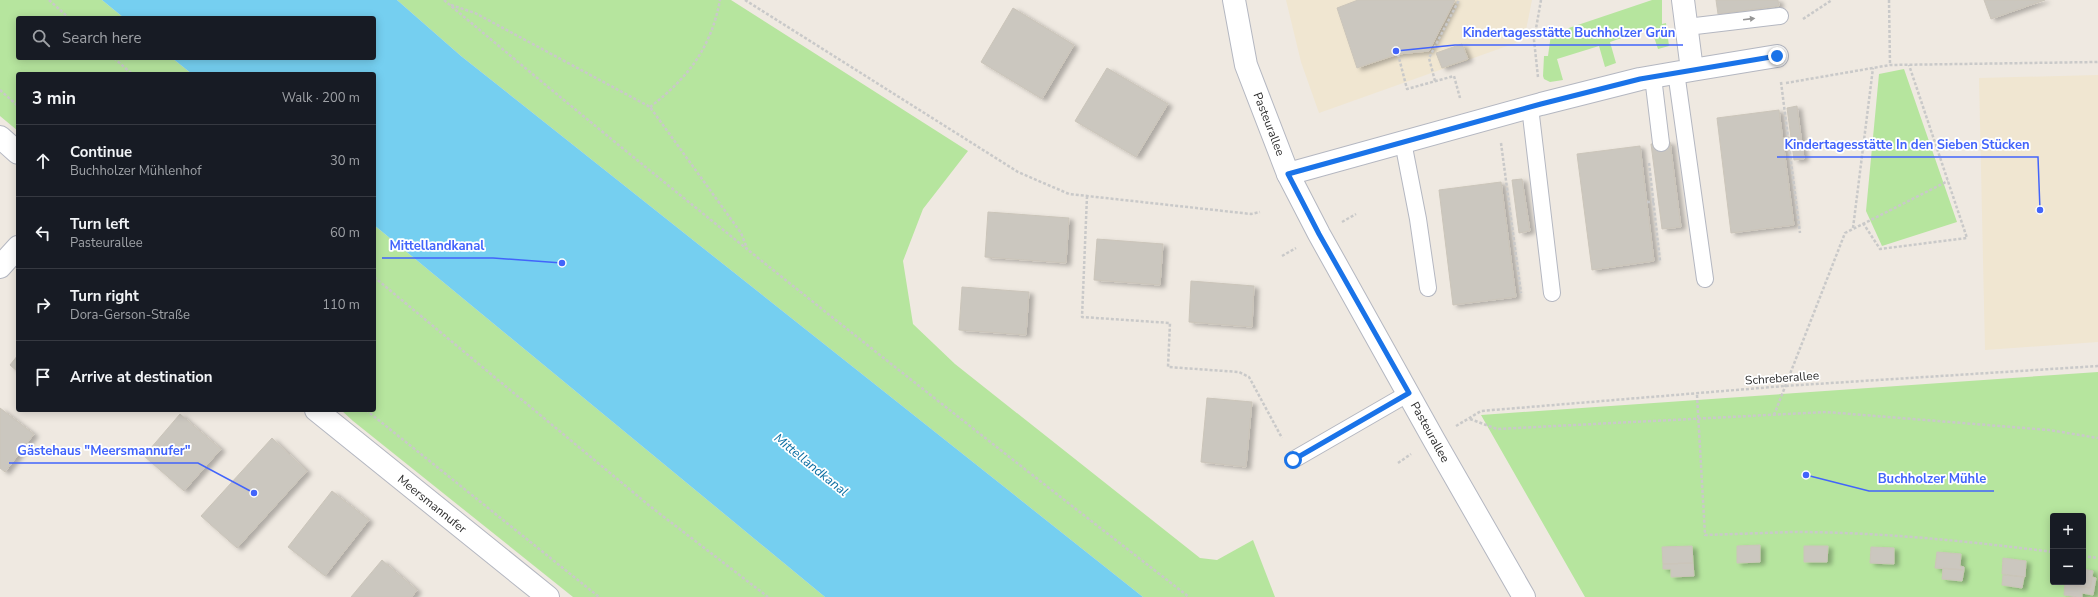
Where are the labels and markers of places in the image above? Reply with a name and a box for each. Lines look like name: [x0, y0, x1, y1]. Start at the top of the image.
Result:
callout: Kindertagesstätte Buchholzer Grün: [1455, 20, 1683, 45]
callout: Kindertagesstätte In den Sieben Stücken: [1777, 132, 2038, 157]
callout: Mittellandkanal: [382, 233, 493, 258]
callout: Gästehaus "Meersmannufer": [9, 438, 198, 463]
callout: Buchholzer Mühle: [1869, 466, 1994, 491]

